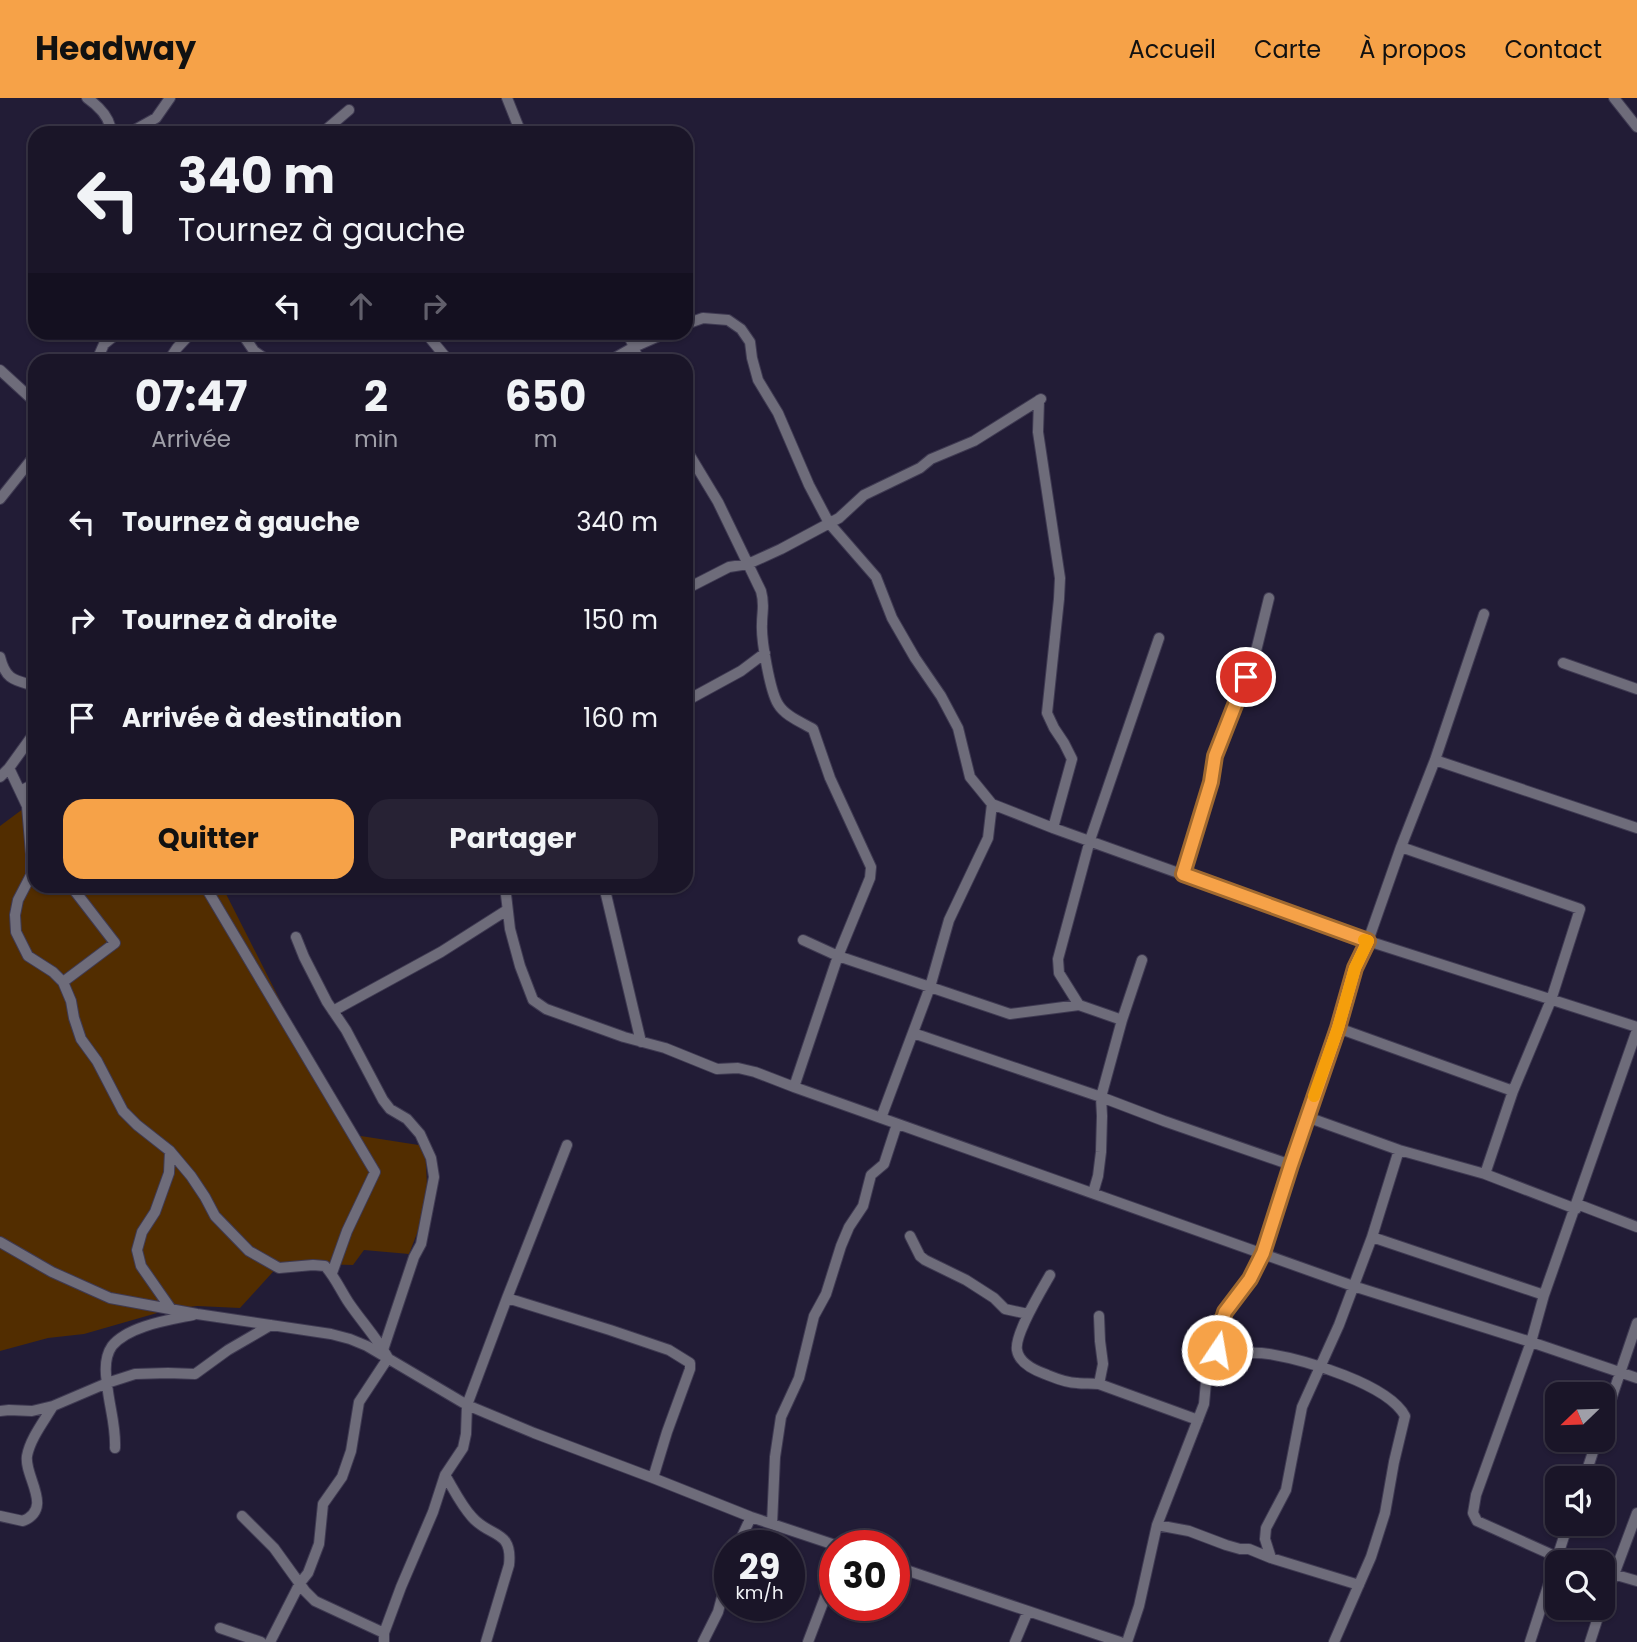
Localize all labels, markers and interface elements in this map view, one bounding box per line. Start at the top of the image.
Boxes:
text: Headway [35,25,196,72]
text: Accueil [1129,33,1216,66]
text: Carte [1254,33,1321,66]
text: À propos [1359,33,1466,66]
text: Contact [1504,33,1602,66]
text: 340 m [178,142,335,210]
icon: left [63,154,154,245]
text: Tournez à gauche [178,207,465,252]
icon: left [269,287,307,325]
icon: ahead [342,287,380,325]
icon: right [415,287,453,325]
text: 07:47 [135,367,247,426]
text: 2 [364,367,388,426]
text: 650 [505,367,586,426]
text: Arrivée [151,423,231,455]
text: min [354,423,398,455]
text: m [534,423,557,455]
icon: left [63,503,101,541]
text: Tournez à gauche [122,504,360,540]
text: 340 m [576,504,658,540]
icon: right [63,601,101,639]
text: Tournez à droite [122,602,337,638]
text: 150 m [583,602,658,638]
pin [1216,647,1276,707]
icon: arrive [1227,658,1265,696]
icon: arrive [63,699,101,737]
text: Arrivée à destination [122,700,402,736]
text: 160 m [583,700,658,736]
button: Quitter [63,799,354,879]
button: Partager [368,799,658,879]
position arrow [1180,1313,1254,1387]
north arrow [1545,1382,1615,1452]
map controls [1545,1382,1615,1620]
button: sound [1545,1466,1615,1536]
speed limit sign: 30 [819,1530,910,1621]
text: 29 [739,1542,780,1591]
button: search [1545,1550,1615,1620]
text: km/h [736,1580,783,1605]

